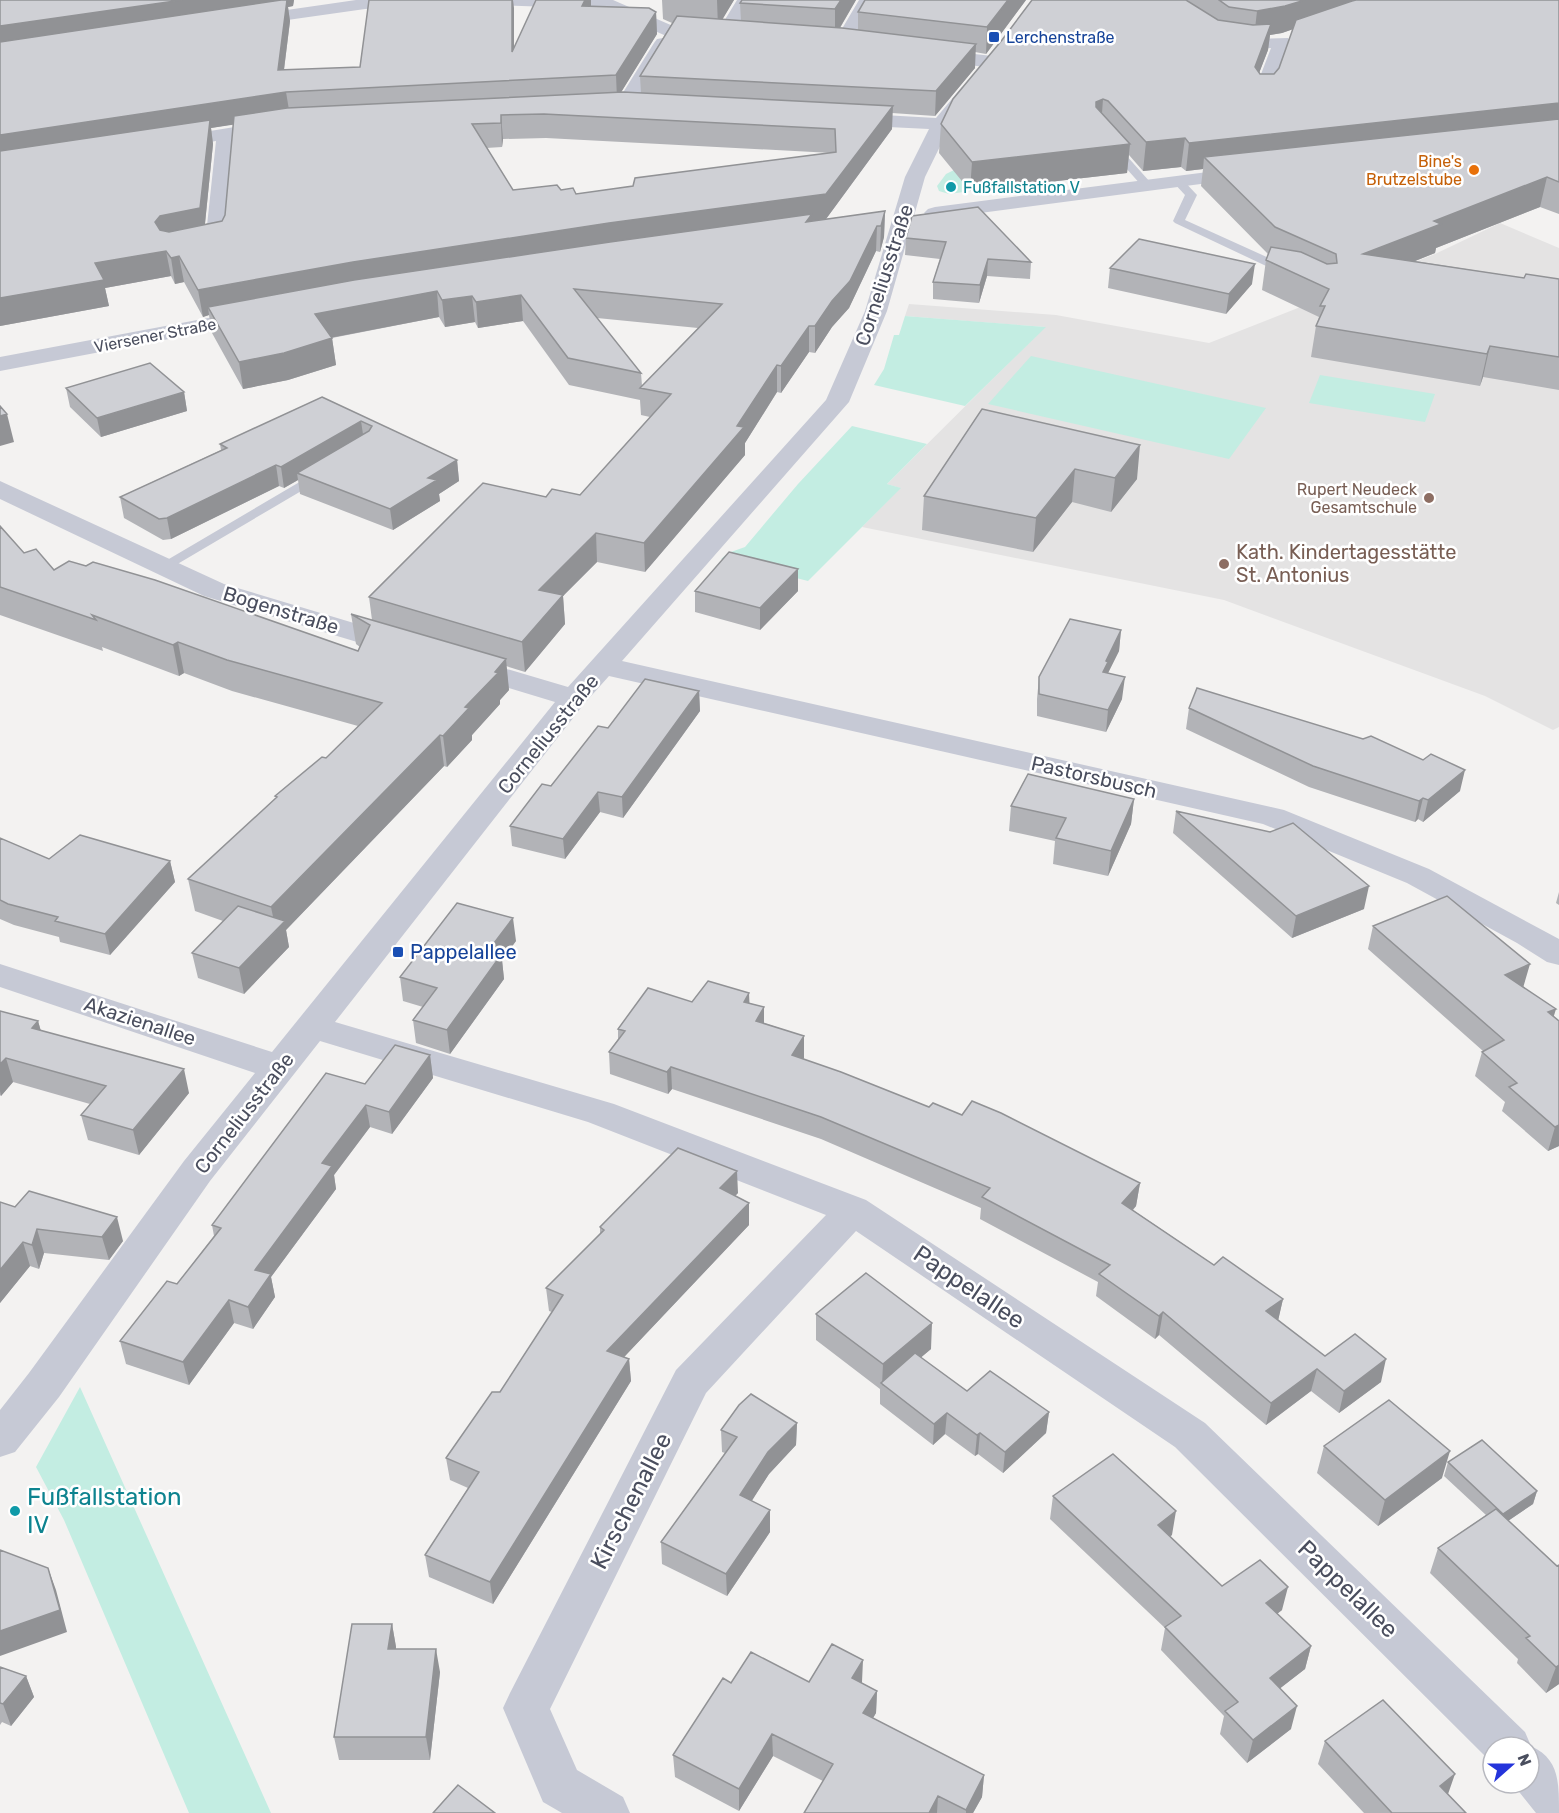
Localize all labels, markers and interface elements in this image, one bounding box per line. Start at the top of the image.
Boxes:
place label: Lerchenstraße [1006,28,1115,47]
marker: Lerchenstraße [987,30,1001,44]
place label: Bine's Brutzelstube [1366,152,1462,189]
marker: Bine's Brutzelstube [1467,163,1481,177]
place label: Fußfallstation V [963,178,1080,197]
marker: Fußfallstation V [944,180,958,194]
street label: Corneliusstraße [850,201,918,349]
street label: Viersener Straße [92,314,218,357]
place label: Rupert Neudeck Gesamtschule [1297,480,1418,517]
marker: Rupert Neudeck Gesamtschule [1422,491,1436,505]
place label: Kath. Kindertagesstätte St. Antonius [1236,540,1456,587]
marker: Kath. Kindertagesstätte St. Antonius [1217,557,1231,571]
street label: Bogenstraße [220,581,342,639]
street label: Corneliusstraße [492,669,604,799]
street label: Pastorsbusch [1029,751,1159,803]
place label: Pappelallee [410,940,517,964]
marker: Pappelallee [391,945,405,959]
street label: Akazienallee [81,992,199,1050]
street label: Corneliusstraße [189,1048,299,1178]
street label: Pappelallee [908,1240,1030,1334]
street label: Kirschenallee [585,1428,677,1574]
place label: Fußfallstation IV [27,1483,182,1539]
marker: Fußfallstation IV [8,1504,22,1518]
street label: Pappelallee [1292,1534,1404,1644]
north arrow [1481,1735,1541,1795]
text: N [1514,1751,1535,1769]

